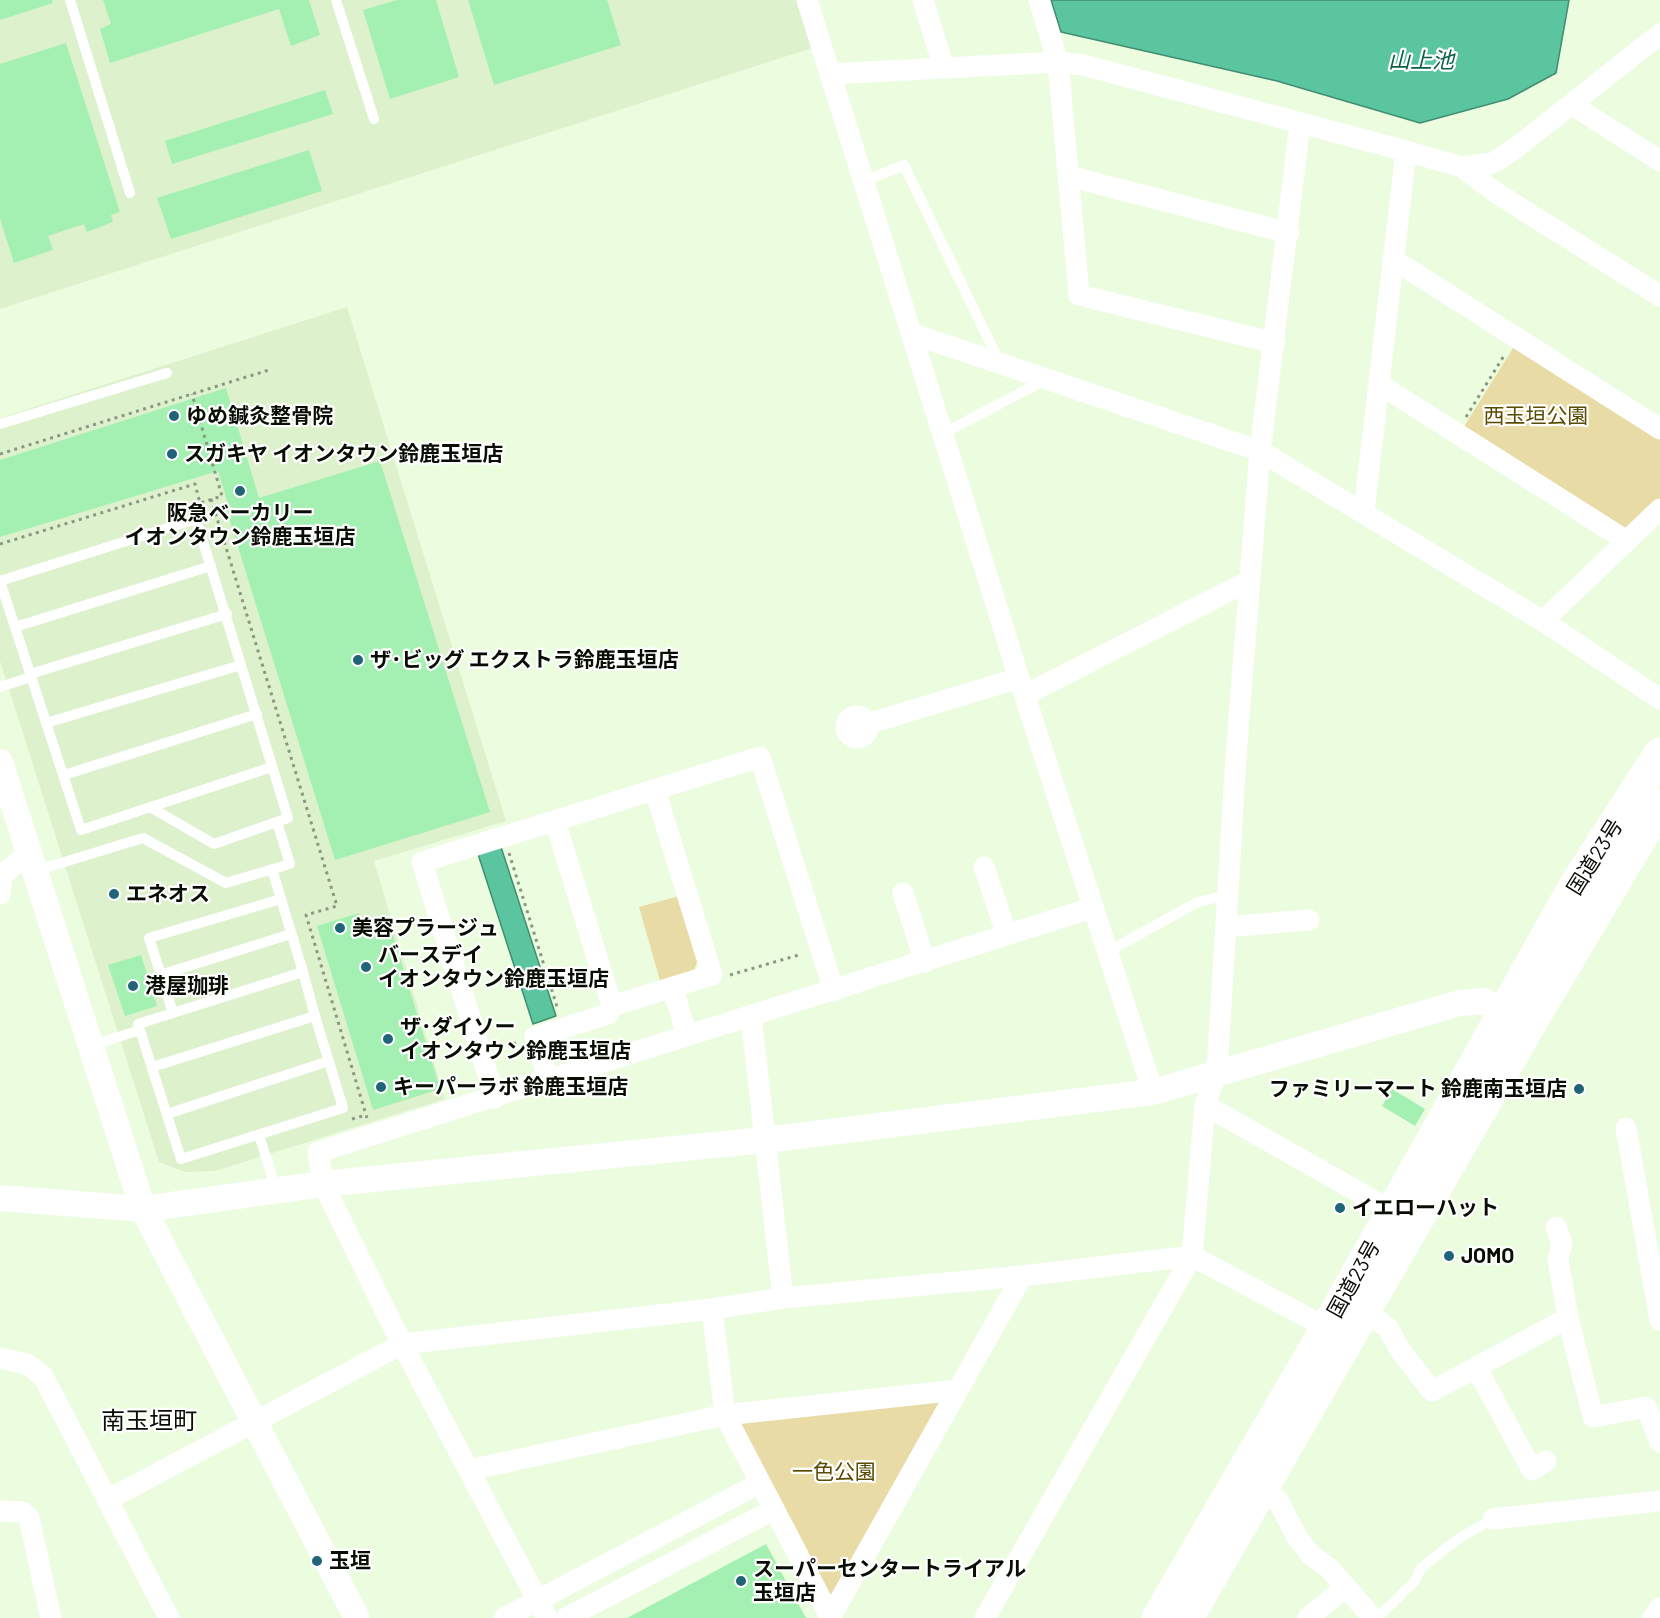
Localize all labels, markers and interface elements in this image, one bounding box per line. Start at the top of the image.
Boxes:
water label: 山上池 [1388,48,1454,74]
place label: ゆめ鍼灸整骨院 [186,403,333,429]
park label: 西玉垣公園 [1484,403,1588,429]
marker: ゆめ鍼灸整骨院 [167,409,181,423]
place label: スガキヤ イオンタウン鈴鹿玉垣店 [184,441,503,467]
marker: スガキヤ イオンタウン鈴鹿玉垣店 [165,447,179,461]
marker: 阪急ベーカリー イオンタウン鈴鹿玉垣店 [233,484,247,498]
place label: 阪急ベーカリー イオンタウン鈴鹿玉垣店 [125,500,355,550]
place label: ザ･ビッグ エクストラ鈴鹿玉垣店 [370,647,679,673]
marker: ザ･ビッグ エクストラ鈴鹿玉垣店 [351,653,365,667]
street label: 国道23号 [1562,814,1628,900]
place label: エネオス [126,881,210,907]
marker: エネオス [107,887,121,901]
place label: 美容プラージュ [352,915,499,941]
marker: 美容プラージュ [333,921,347,935]
place label: バースデイ イオンタウン鈴鹿玉垣店 [378,942,609,992]
marker: バースデイ イオンタウン鈴鹿玉垣店 [359,960,373,974]
place label: 港屋珈琲 [145,973,229,999]
marker: 港屋珈琲 [126,979,140,993]
place label: ザ･ダイソー イオンタウン鈴鹿玉垣店 [400,1014,631,1064]
marker: ザ･ダイソー イオンタウン鈴鹿玉垣店 [381,1032,395,1046]
place label: キーパーラボ 鈴鹿玉垣店 [393,1074,628,1100]
place label: ファミリーマート 鈴鹿南玉垣店 [1269,1076,1567,1102]
marker: キーパーラボ 鈴鹿玉垣店 [374,1080,388,1094]
marker: ファミリーマート 鈴鹿南玉垣店 [1572,1082,1586,1096]
place label: イエローハット [1352,1195,1499,1221]
marker: イエローハット [1333,1201,1347,1215]
street label: 国道23号 [1322,1236,1386,1322]
place label: JOMO [1461,1243,1514,1269]
marker: JOMO [1442,1249,1456,1263]
district label: 南玉垣町 [101,1407,197,1435]
park label: 一色公園 [792,1459,876,1485]
place label: 玉垣 [329,1548,371,1574]
marker: 玉垣 [310,1554,324,1568]
place label: スーパーセンタートライアル 玉垣店 [753,1556,1026,1606]
marker: スーパーセンタートライアル 玉垣店 [734,1574,748,1588]

